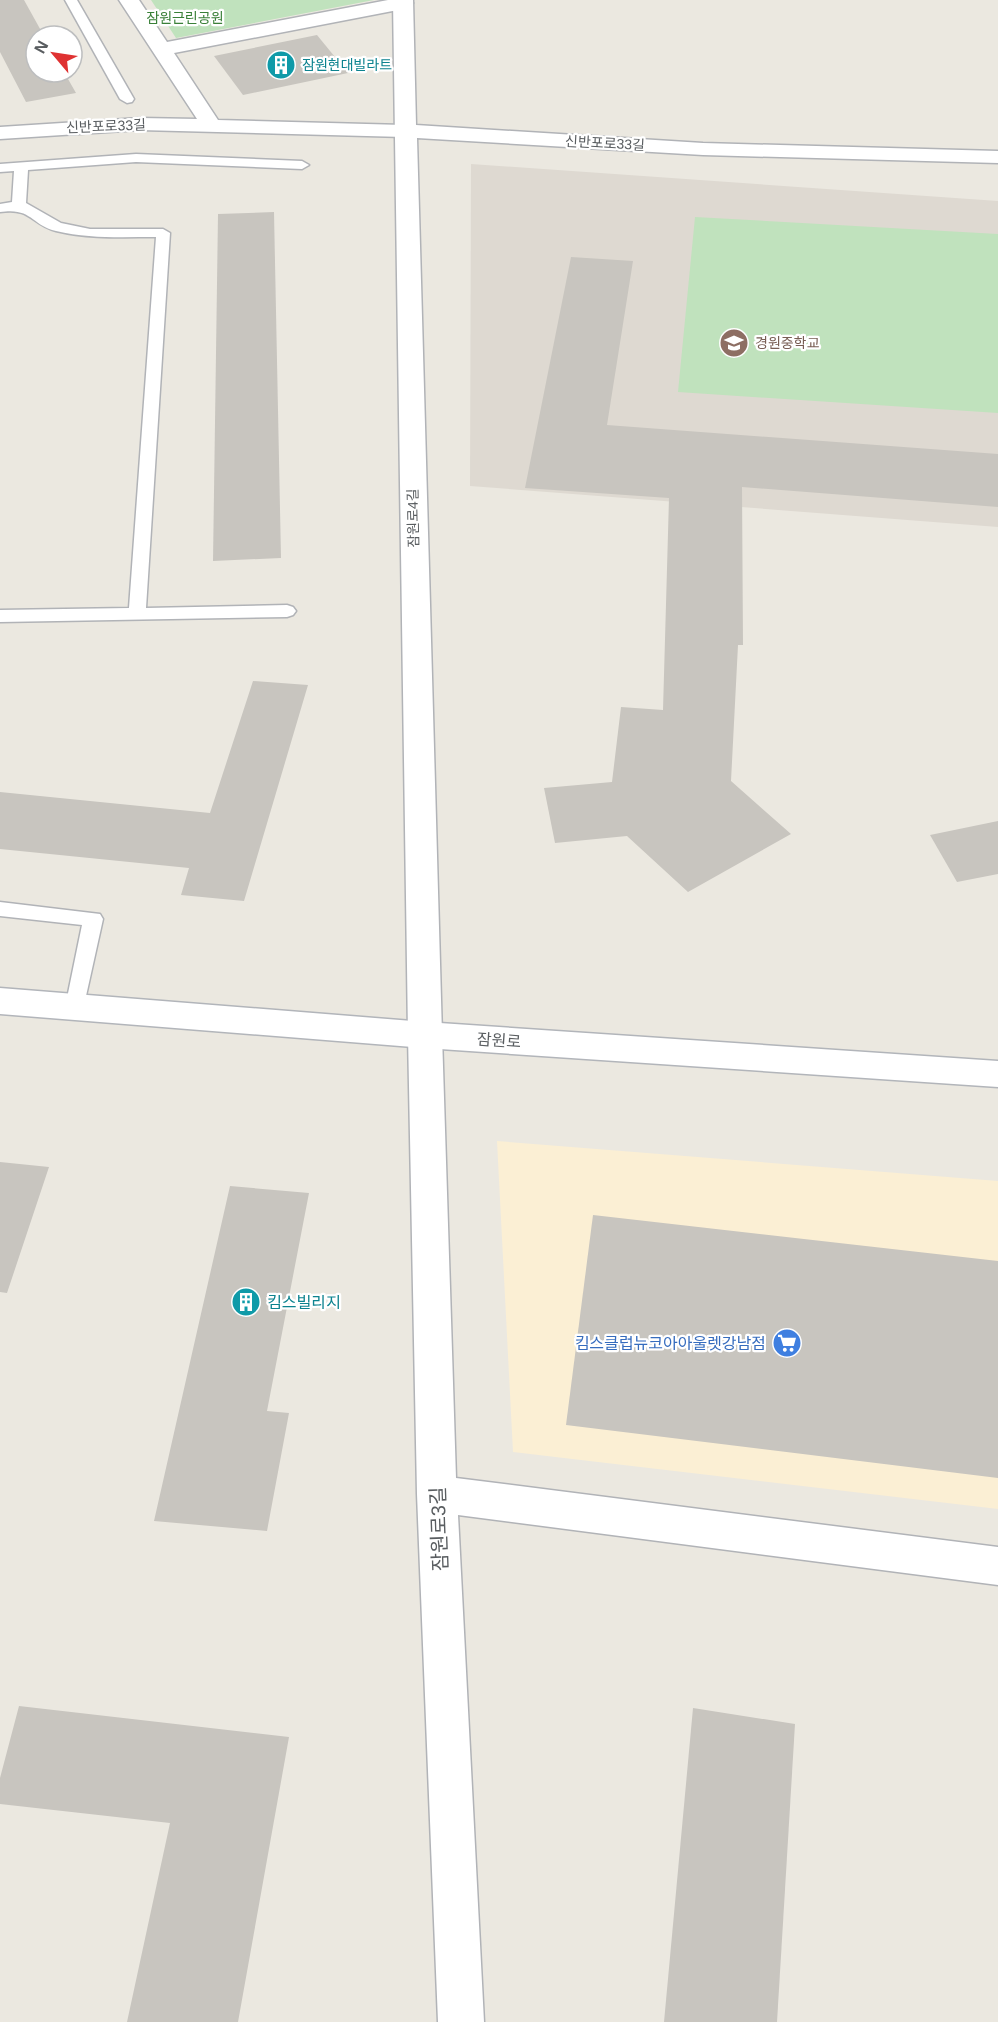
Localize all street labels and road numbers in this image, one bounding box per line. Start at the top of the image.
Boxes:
street label: 신반포로33길 [66,117,146,135]
street label: 신반포로33길 [565,133,645,153]
street label: 잠원로4길 [404,488,422,548]
street label: 잠원로 [476,1030,522,1051]
street label: 잠원로3길 [427,1486,451,1572]

